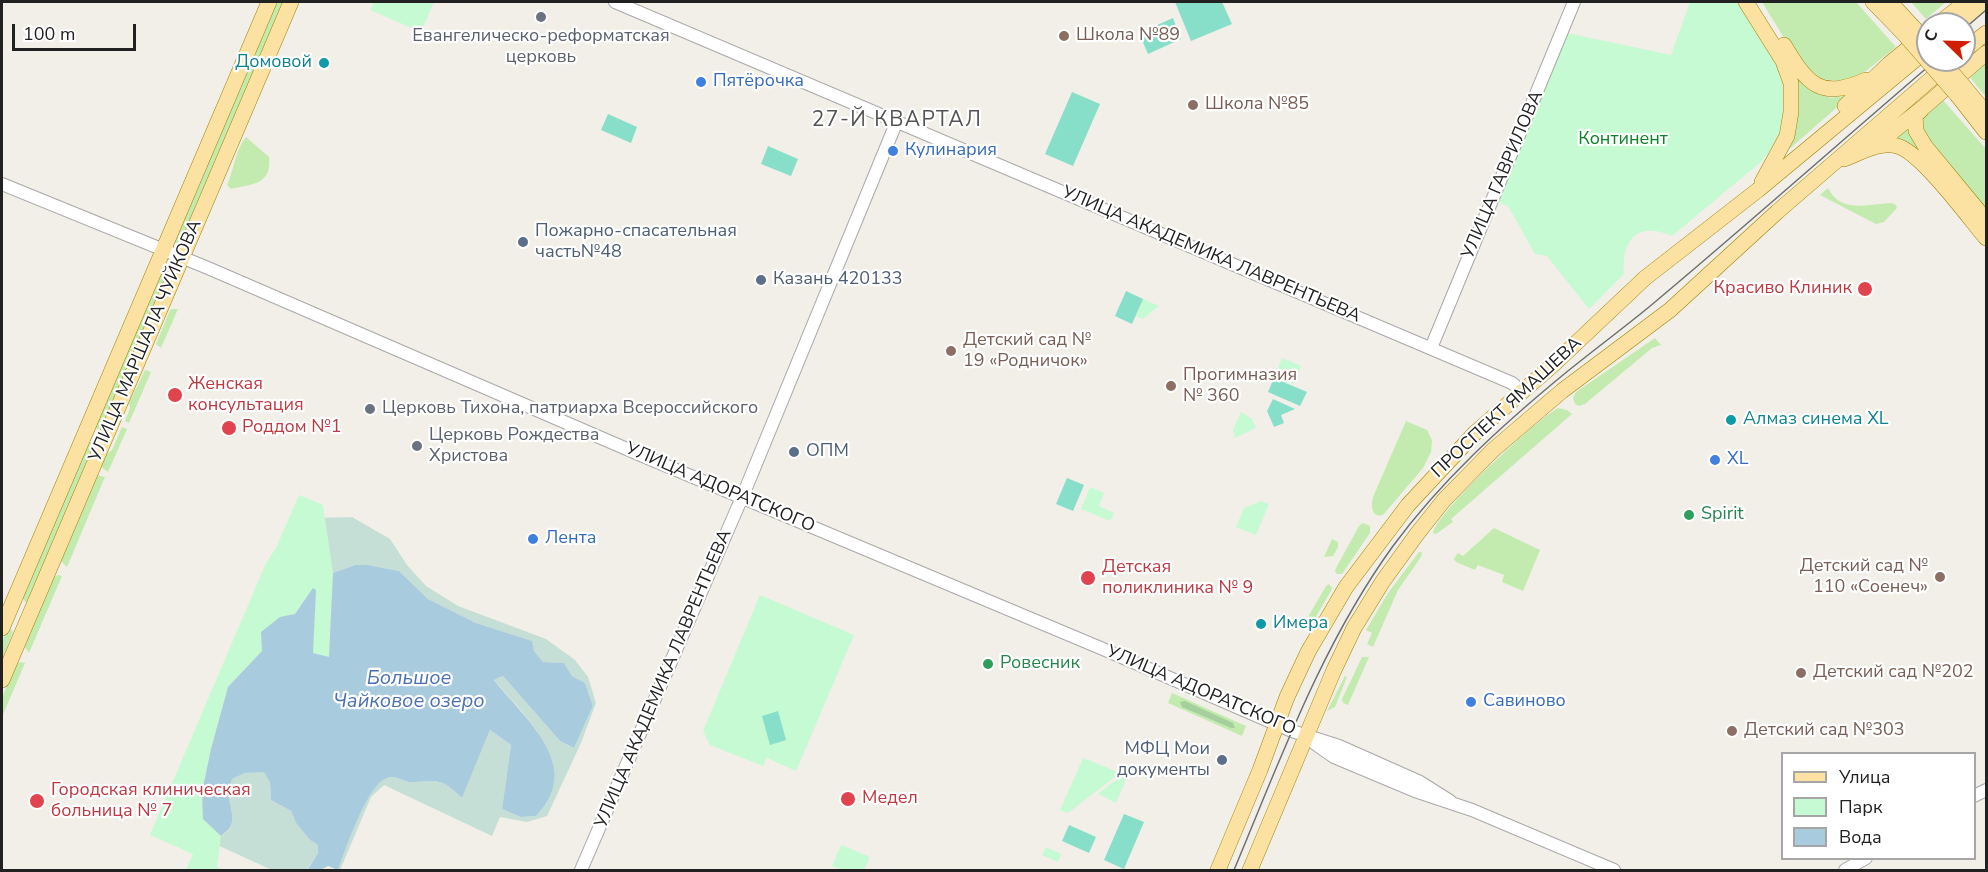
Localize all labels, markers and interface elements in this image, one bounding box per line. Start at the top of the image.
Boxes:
marker: Евангелическо-реформатская церковь [534,10,548,24]
scale bar [15,12,140,50]
north arrow [1916,12,1976,72]
text: 100 m [23,22,75,46]
place label: Школа №89 [1076,25,1180,47]
place label: Евангелическо-реформатская церковь [412,26,670,68]
text: С [1919,26,1944,45]
marker: Школа №89 [1057,29,1071,43]
place label: Домовой [235,52,312,74]
marker: Домовой [317,56,331,70]
place label: Пятёрочка [713,71,804,93]
marker: Пятёрочка [694,75,708,89]
street label: УЛИЦА ГАВРИЛОВА [1458,88,1548,262]
place label: Школа №85 [1205,94,1309,116]
marker: Школа №85 [1186,98,1200,112]
district label: 27-Й КВАРТАЛ [812,108,982,134]
park label: Континент [1578,129,1668,151]
place label: Кулинария [905,140,997,162]
marker: Кулинария [886,144,900,158]
street label: УЛИЦА АКАДЕМИКА ЛАВРЕНТЬЕВА [1058,182,1364,328]
street label: УЛИЦА МАРШАЛА ЧУЙКОВА [85,217,207,465]
place label: Пожарно-спасательная часть№48 [535,221,737,264]
marker: Пожарно-спасательная часть№48 [516,235,530,249]
place label: Казань 420133 [773,269,903,291]
marker: Казань 420133 [754,273,768,287]
place label: Красиво Клиник [1713,278,1852,300]
marker: Красиво Клиник [1856,280,1874,298]
place label: Детский сад № 19 «Родничок» [963,330,1091,372]
street label: ПРОСПЕКТ ЯМАШЕВА [1428,333,1586,483]
marker: Детский сад № 19 «Родничок» [944,344,958,358]
place label: Прогимназия № 360 [1183,365,1297,407]
place label: Женская консультация [188,374,304,416]
marker: Прогимназия № 360 [1164,379,1178,393]
marker: Женская консультация [166,386,184,404]
place label: Церковь Тихона, патриарха Всероссийского [382,398,758,420]
marker: Церковь Тихона, патриарха Всероссийского [363,402,377,416]
place label: Алмаз синема XL [1743,409,1889,431]
marker: Алмаз синема XL [1724,413,1738,427]
place label: Роддом №1 [242,417,341,439]
marker: Роддом №1 [220,419,238,437]
place label: Церковь Рождества Христова [429,425,599,468]
street label: УЛИЦА АДОРАТСКОГО [622,438,818,538]
marker: Церковь Рождества Христова [410,439,424,453]
place label: ОПМ [806,441,849,463]
marker: ОПМ [787,445,801,459]
place label: XL [1727,449,1748,471]
marker: XL [1708,453,1722,467]
place label: Spirit [1701,504,1744,526]
marker: Spirit [1682,508,1696,522]
street label: УЛИЦА АКАДЕМИКА ЛАВРЕНТЬЕВА [591,526,737,832]
place label: Лента [545,528,596,550]
marker: Лента [526,532,540,546]
place label: Детский сад № 110 «Соенеч» [1800,556,1928,598]
place label: Детская поликлиника № 9 [1102,557,1253,600]
marker: Детская поликлиника № 9 [1079,569,1097,587]
marker: Детский сад № 110 «Соенеч» [1933,570,1947,584]
place label: Имера [1273,613,1328,635]
marker: Имера [1254,617,1268,631]
street label: УЛИЦА АДОРАТСКОГО [1103,641,1299,741]
place label: Ровесник [1000,653,1080,675]
marker: Ровесник [981,657,995,671]
place label: Детский сад №202 [1813,662,1974,684]
marker: Детский сад №202 [1794,666,1808,680]
water label: Большое Чайковое озеро [333,667,485,714]
place label: Савиново [1483,691,1566,713]
marker: Савиново [1464,695,1478,709]
place label: Детский сад №303 [1744,720,1905,742]
marker: Детский сад №303 [1725,724,1739,738]
place label: МФЦ Мои документы [1117,739,1210,782]
legend [1781,752,1976,860]
marker: МФЦ Мои документы [1215,753,1229,767]
text: Улица [1839,765,1890,789]
place label: Городская клиническая больница № 7 [51,780,251,822]
place label: Медел [862,788,918,810]
marker: Медел [839,790,857,808]
marker: Городская клиническая больница № 7 [28,792,46,810]
text: Парк [1839,795,1882,819]
text: Вода [1839,825,1882,849]

